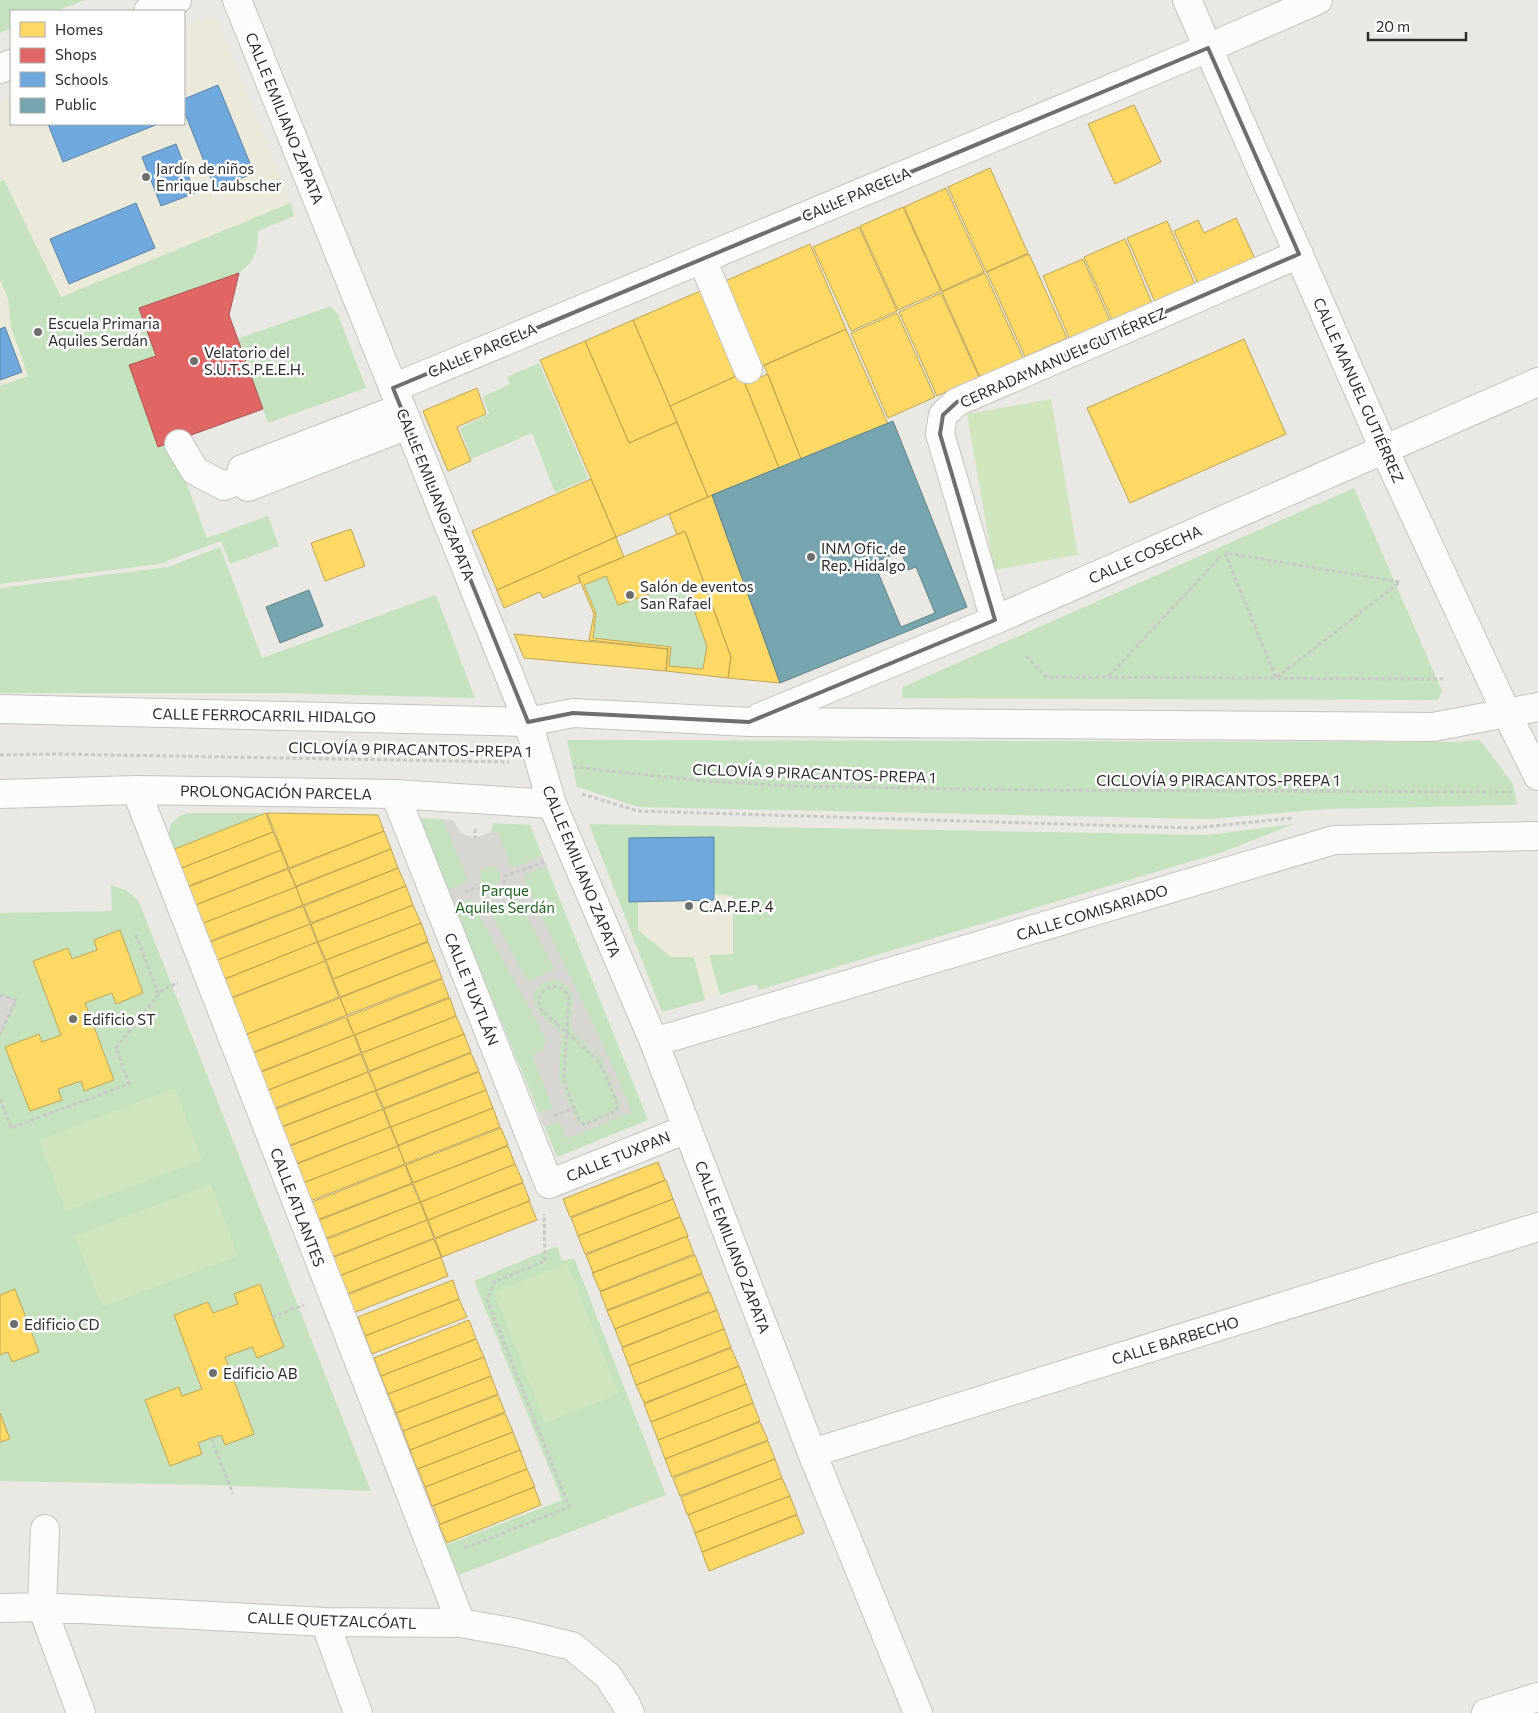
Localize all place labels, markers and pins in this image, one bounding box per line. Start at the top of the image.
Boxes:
place label: Jardín de niños Enrique Laubscher [156,159,282,194]
marker: Jardín de niños Enrique Laubscher [140,171,152,183]
place label: Escuela Primaria Aquiles Serdán [48,314,160,349]
marker: Escuela Primaria Aquiles Serdán [32,326,44,338]
place label: Velatorio del S.U.T.S.P.E.E.H. [204,343,305,378]
marker: Velatorio del S.U.T.S.P.E.E.H. [188,355,200,367]
place label: INM Ofic. de Rep. Hidalgo [821,539,906,574]
marker: INM Ofic. de Rep. Hidalgo [805,551,817,563]
place label: Salón de eventos San Rafael [640,577,754,612]
marker: Salón de eventos San Rafael [624,589,636,601]
place label: C.A.P.E.P. 4 [699,897,774,915]
marker: C.A.P.E.P. 4 [683,900,695,912]
place label: Edificio ST [83,1010,156,1028]
marker: Edificio ST [67,1013,79,1025]
place label: Edificio CD [24,1315,100,1333]
marker: Edificio CD [8,1318,20,1330]
place label: Edificio AB [223,1364,298,1382]
marker: Edificio AB [207,1367,219,1379]

